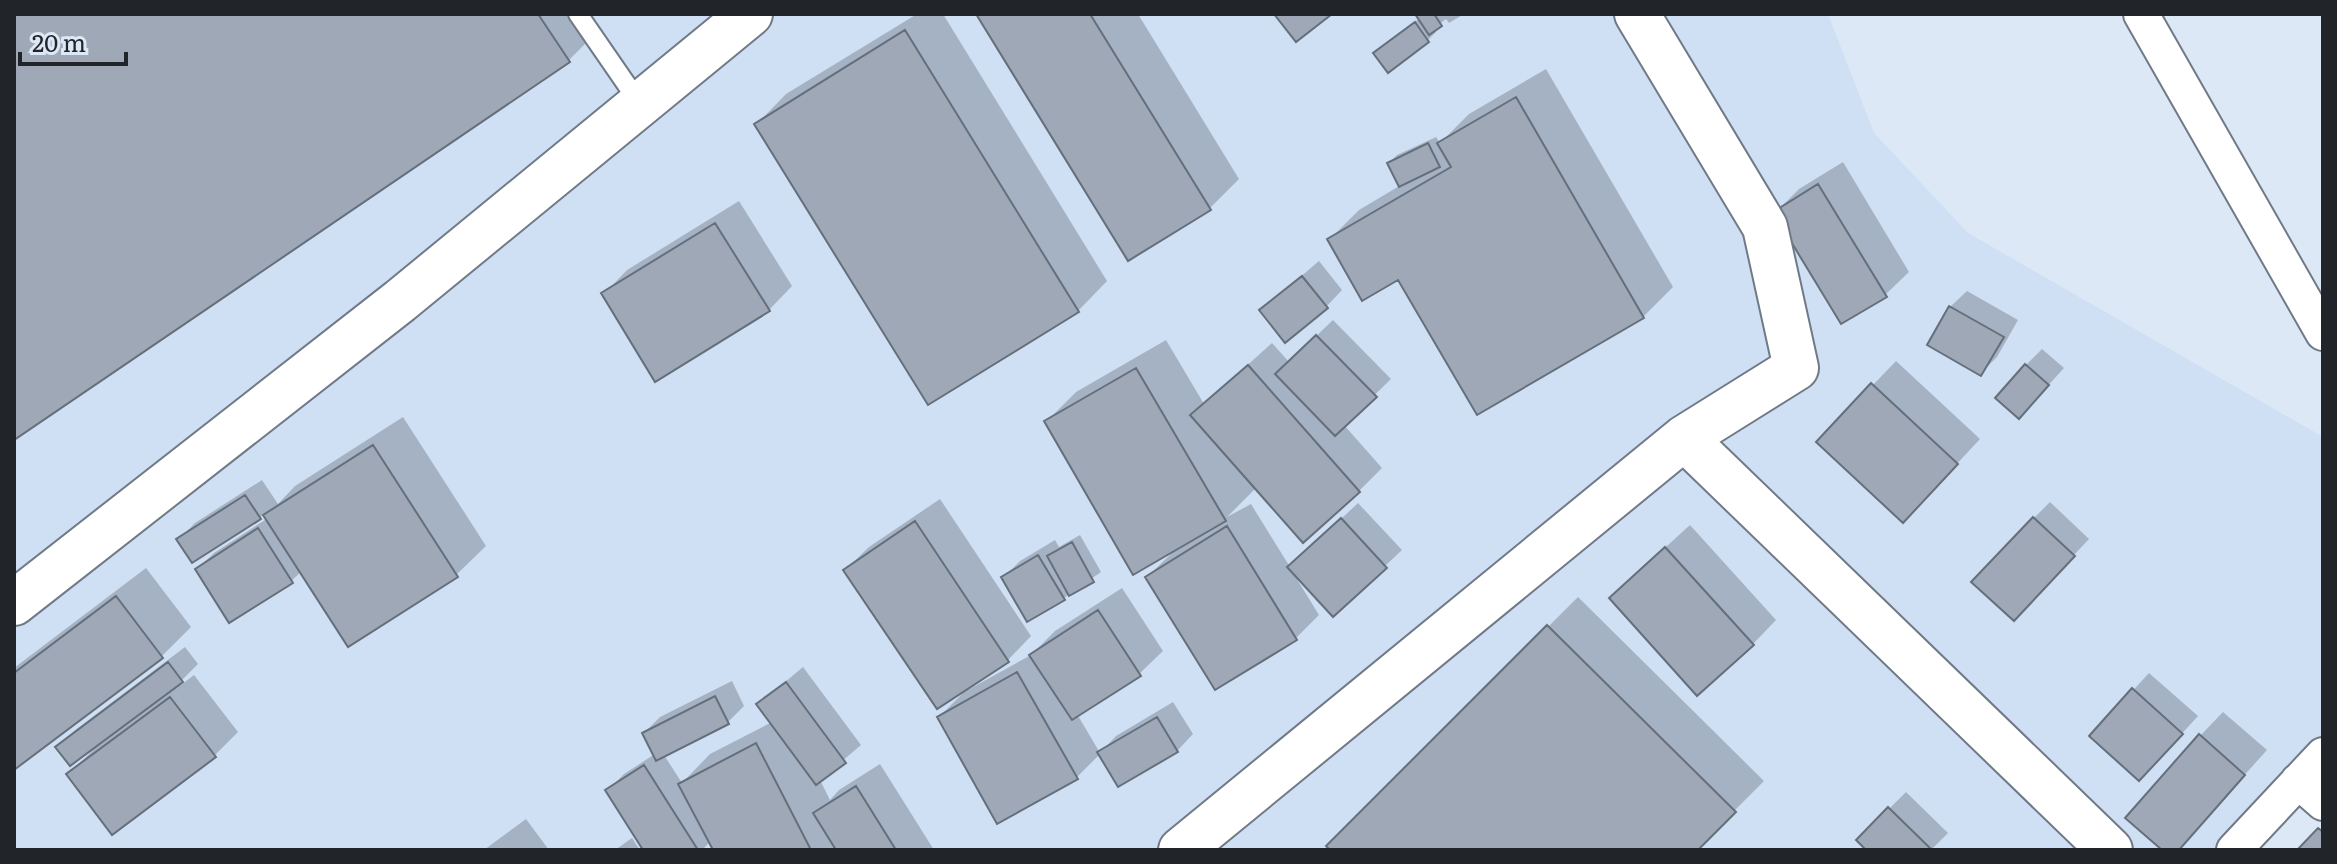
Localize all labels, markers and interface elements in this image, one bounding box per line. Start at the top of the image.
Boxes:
scale bar [20,16,126,66]
text: 20 m [32,24,86,59]

